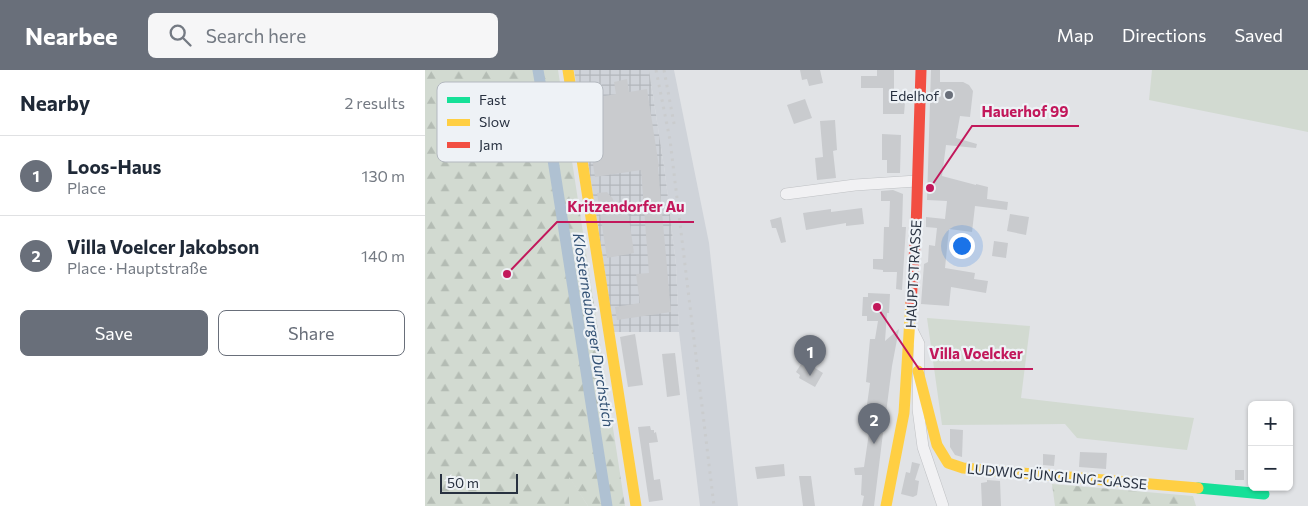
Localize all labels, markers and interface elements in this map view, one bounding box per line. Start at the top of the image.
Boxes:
search box [148,13,498,58]
text: Nearbee [25,21,118,50]
icon: search [166,21,194,49]
text: Search here [206,24,306,47]
text: Map [1057,24,1094,46]
text: Directions [1122,24,1206,46]
text: Saved [1234,24,1283,46]
legend [437,82,603,162]
place label: Edelhof [890,87,939,104]
marker: Edelhof [943,89,955,101]
text: Nearby [20,90,90,115]
text: Fast [479,91,506,108]
text: 2 results [344,93,405,112]
callout: Hauerhof 99 [972,96,1079,126]
text: Hauerhof 99 [982,102,1068,120]
text: Slow [479,113,510,130]
text: Jam [479,136,503,153]
text: Loos-Haus [67,155,161,178]
text: 1 [32,166,40,185]
text: 130 m [362,166,405,185]
text: Place [67,178,106,197]
callout: Kritzendorfer Au [557,192,694,222]
text: Kritzendorfer Au [567,197,685,215]
street label: HAUPTSTRASSE [902,219,924,329]
water label: Klosterneuburger Durchstich [570,232,618,428]
your location [949,233,975,259]
text: Villa Voelcer Jakobson [67,235,259,258]
text: 2 [31,246,41,265]
text: 140 m [361,246,405,265]
text: Place · Hauptstraße [67,258,207,277]
button: Save [20,310,208,356]
button: Share [218,310,405,356]
pin: 1 [794,335,826,376]
callout: Villa Voelcker [919,339,1033,369]
text: Villa Voelcker [929,344,1023,362]
map controls [1248,401,1293,491]
button: + [1248,401,1293,446]
pin: 2 [858,403,890,444]
button: − [1248,446,1293,491]
street label: LUDWIG-JÜNGLING-GASSE [966,460,1148,492]
scale bar [440,471,517,494]
text: 50 m [447,474,479,491]

